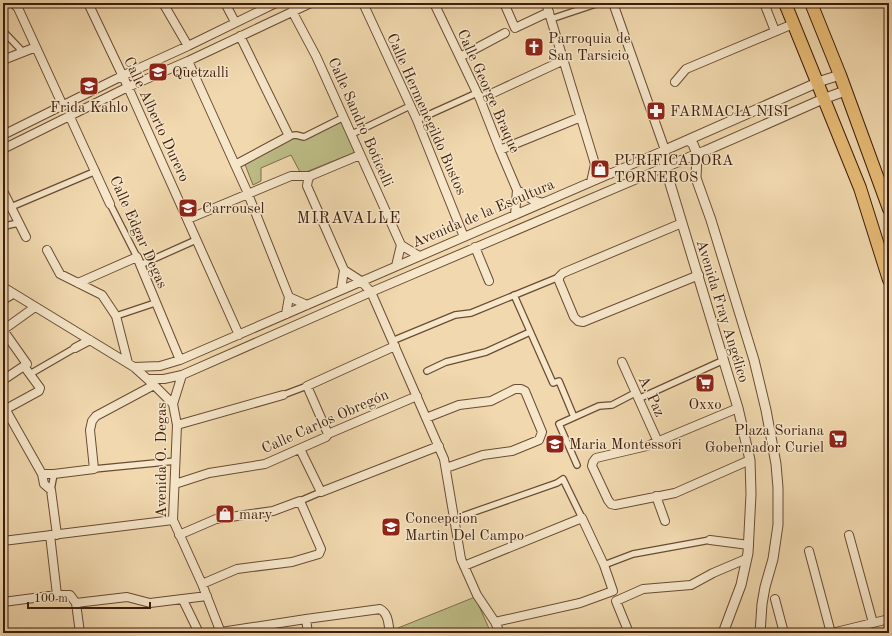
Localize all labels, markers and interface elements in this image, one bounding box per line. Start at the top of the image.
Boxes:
street label: Calle George Braque [454,28,522,156]
street label: Calle Hermenegildo Bustos [383,32,468,198]
place label: Parroquia de San Tarsicio [548,32,631,64]
church icon: Parroquia de San Tarsicio [523,36,545,58]
street label: Calle Alberto Durero [120,55,191,185]
street label: Calle Sandro Boticelli [324,56,395,190]
school or university icon: Quetzalli [147,61,169,83]
place label: Quetzalli [172,66,229,81]
school or university icon: Frida Kahlo [78,75,100,97]
pharmacy icon: FARMACIA NISI [645,100,667,122]
place label: Frida Kahlo [50,101,128,116]
place label: FARMACIA NISI [670,105,789,120]
place label: PURIFICADORA TORNEROS [614,154,734,186]
shop icon: PURIFICADORA TORNEROS [589,158,611,180]
street label: Calle Edgar Degas [106,174,169,291]
street label: Avenida de la Escultura [410,177,558,251]
school or university icon: Carrousel [177,197,199,219]
place label: Carrousel [202,202,265,217]
district label: MIRAVALLE [297,211,401,227]
street label: Avenida Fray Angélico [693,238,750,385]
supermarket icon: Oxxo [694,372,716,394]
street label: A. Paz [635,374,667,419]
street label: Calle Carlos Obregón [260,388,391,457]
place label: Oxxo [688,398,722,413]
street label: Avenida O. Degas [155,402,170,518]
place label: Plaza Soriana Gobernador Curiel [705,424,825,456]
supermarket icon: Plaza Soriana Gobernador Curiel [827,428,849,450]
school or university icon: Maria Montessori [544,433,566,455]
place label: Maria Montessori [569,438,682,453]
shop icon: mary [214,503,236,525]
place label: mary [239,508,272,523]
place label: Concepcion Martin Del Campo [405,512,524,544]
school or university icon: Concepcion Martin Del Campo [380,516,402,538]
scale bar [28,584,150,610]
text: 100 m [34,593,68,605]

